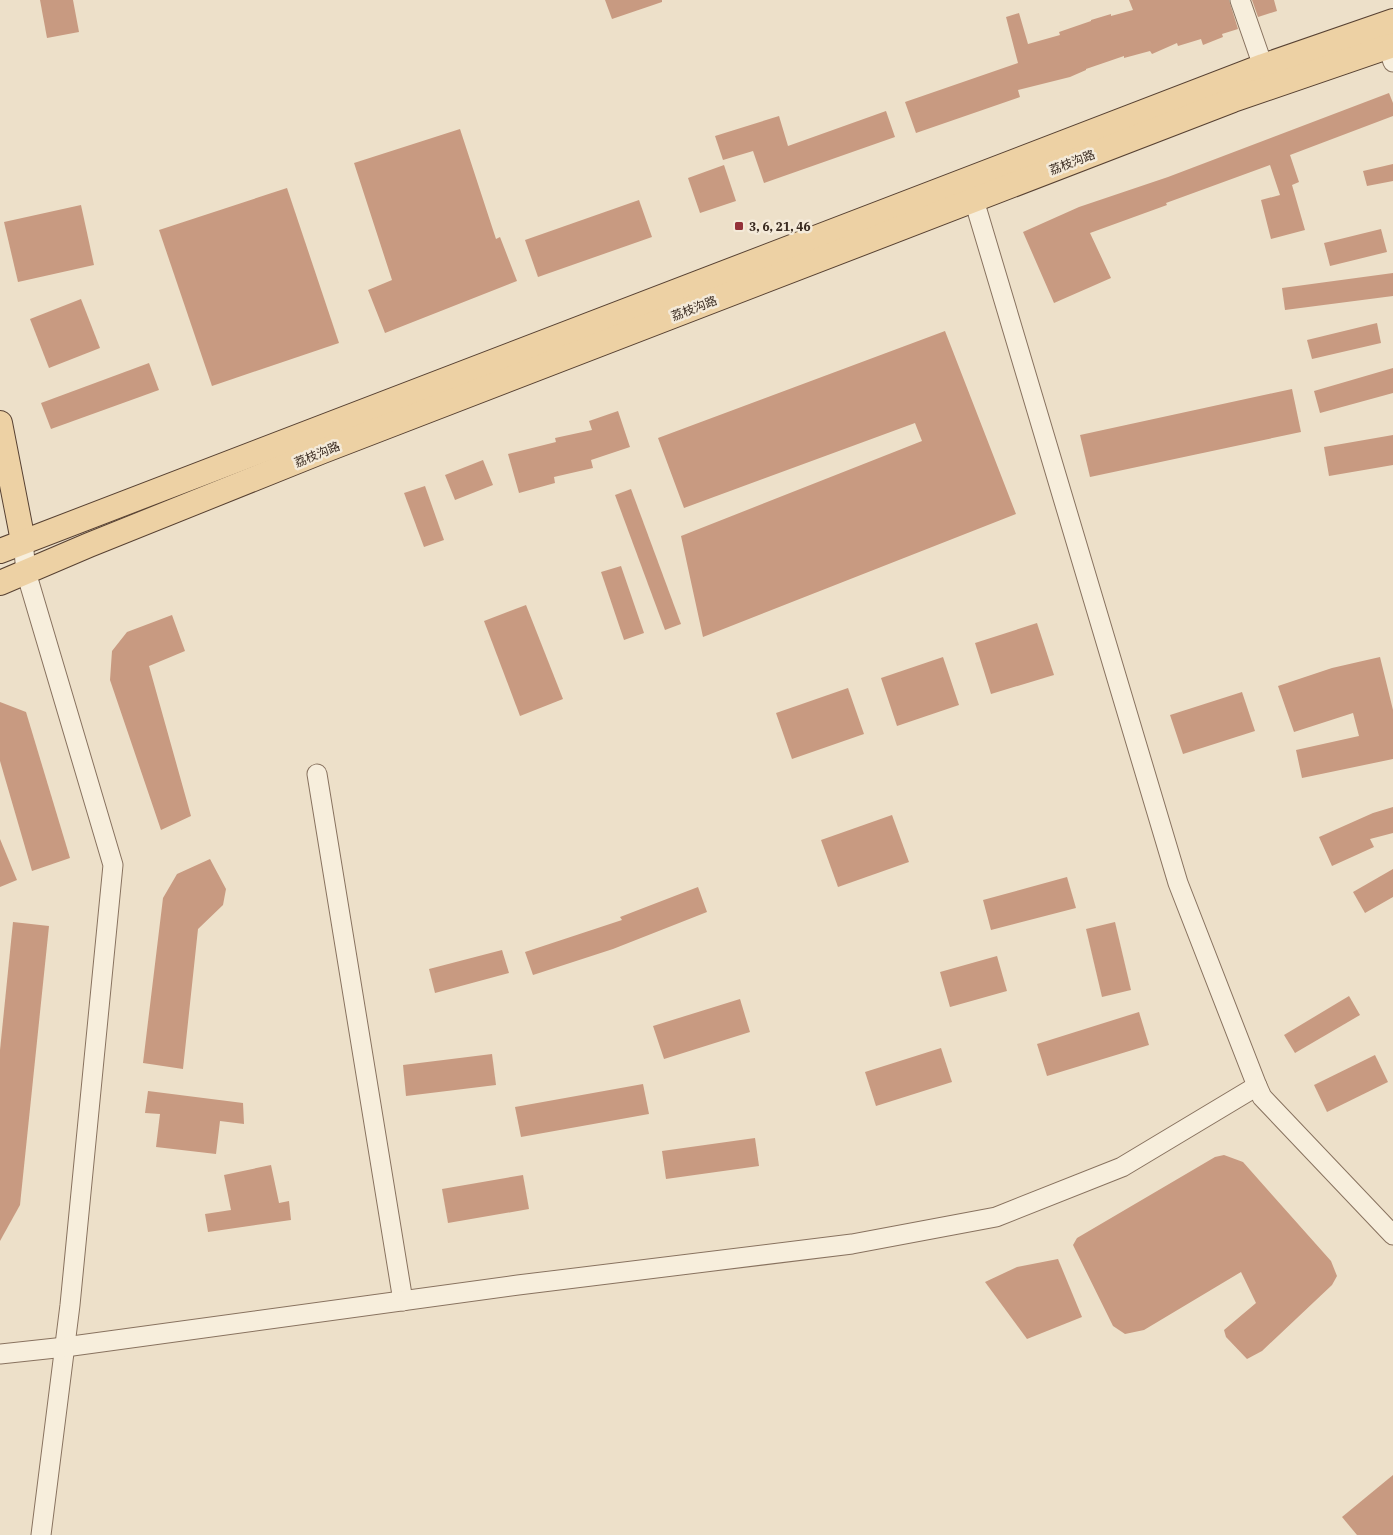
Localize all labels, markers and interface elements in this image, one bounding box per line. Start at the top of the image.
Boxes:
street label: 荔枝沟路 [1047,146,1097,178]
place label: 3, 6, 21, 46 [749,219,811,234]
marker: 3, 6, 21, 46 [733,220,745,232]
street label: 荔枝沟路 [669,292,719,324]
street label: 荔枝沟路 [292,438,342,470]

